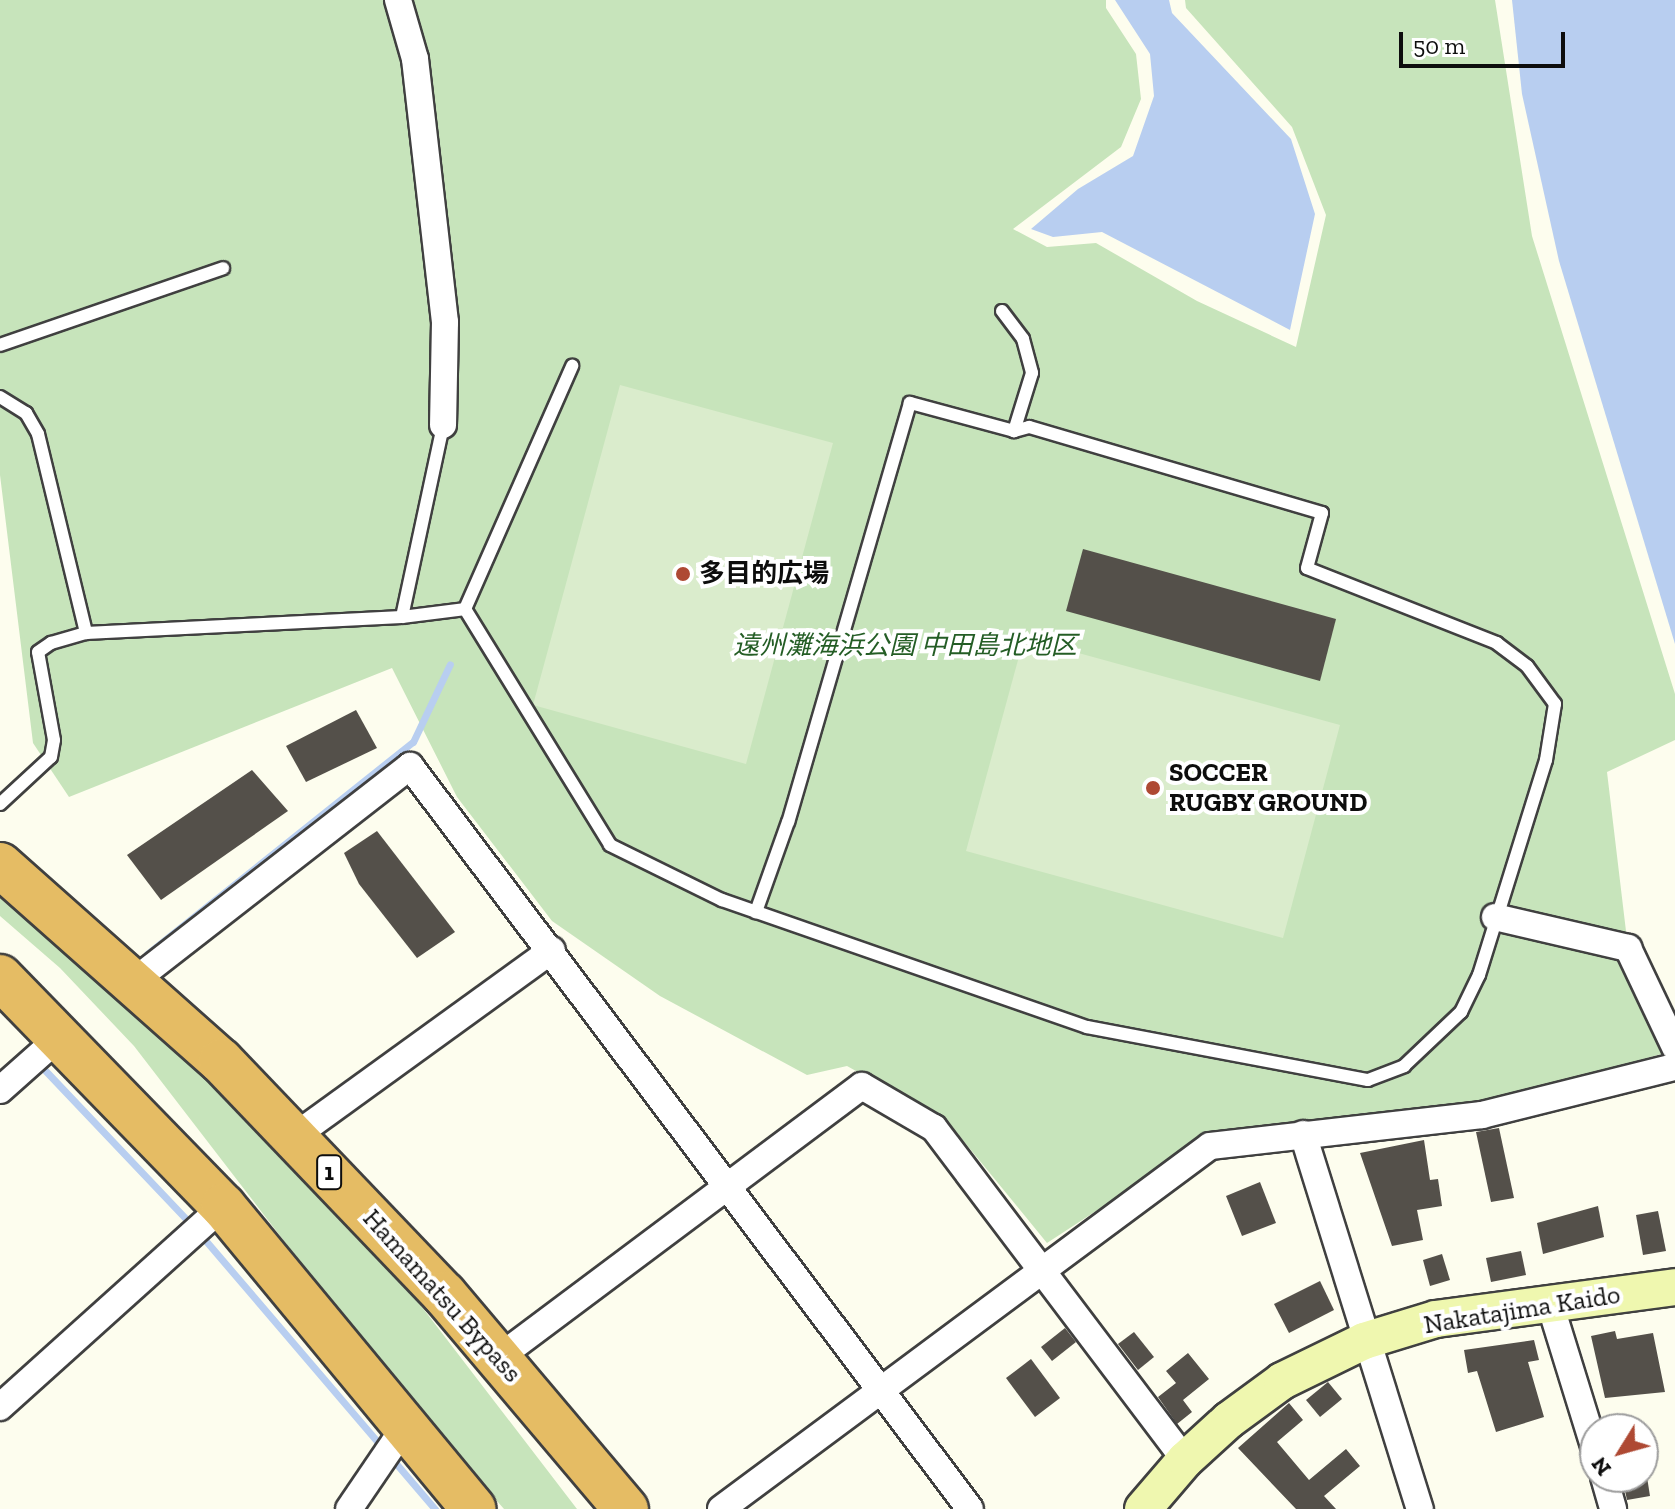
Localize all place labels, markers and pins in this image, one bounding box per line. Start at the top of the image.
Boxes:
place label: 多目的広場 [699,558,829,590]
marker: 多目的広場 [674,565,692,583]
place label: SOCCER RUGBY GROUND [1169,757,1368,818]
marker: SOCCER RUGBY GROUND [1144,779,1162,797]

